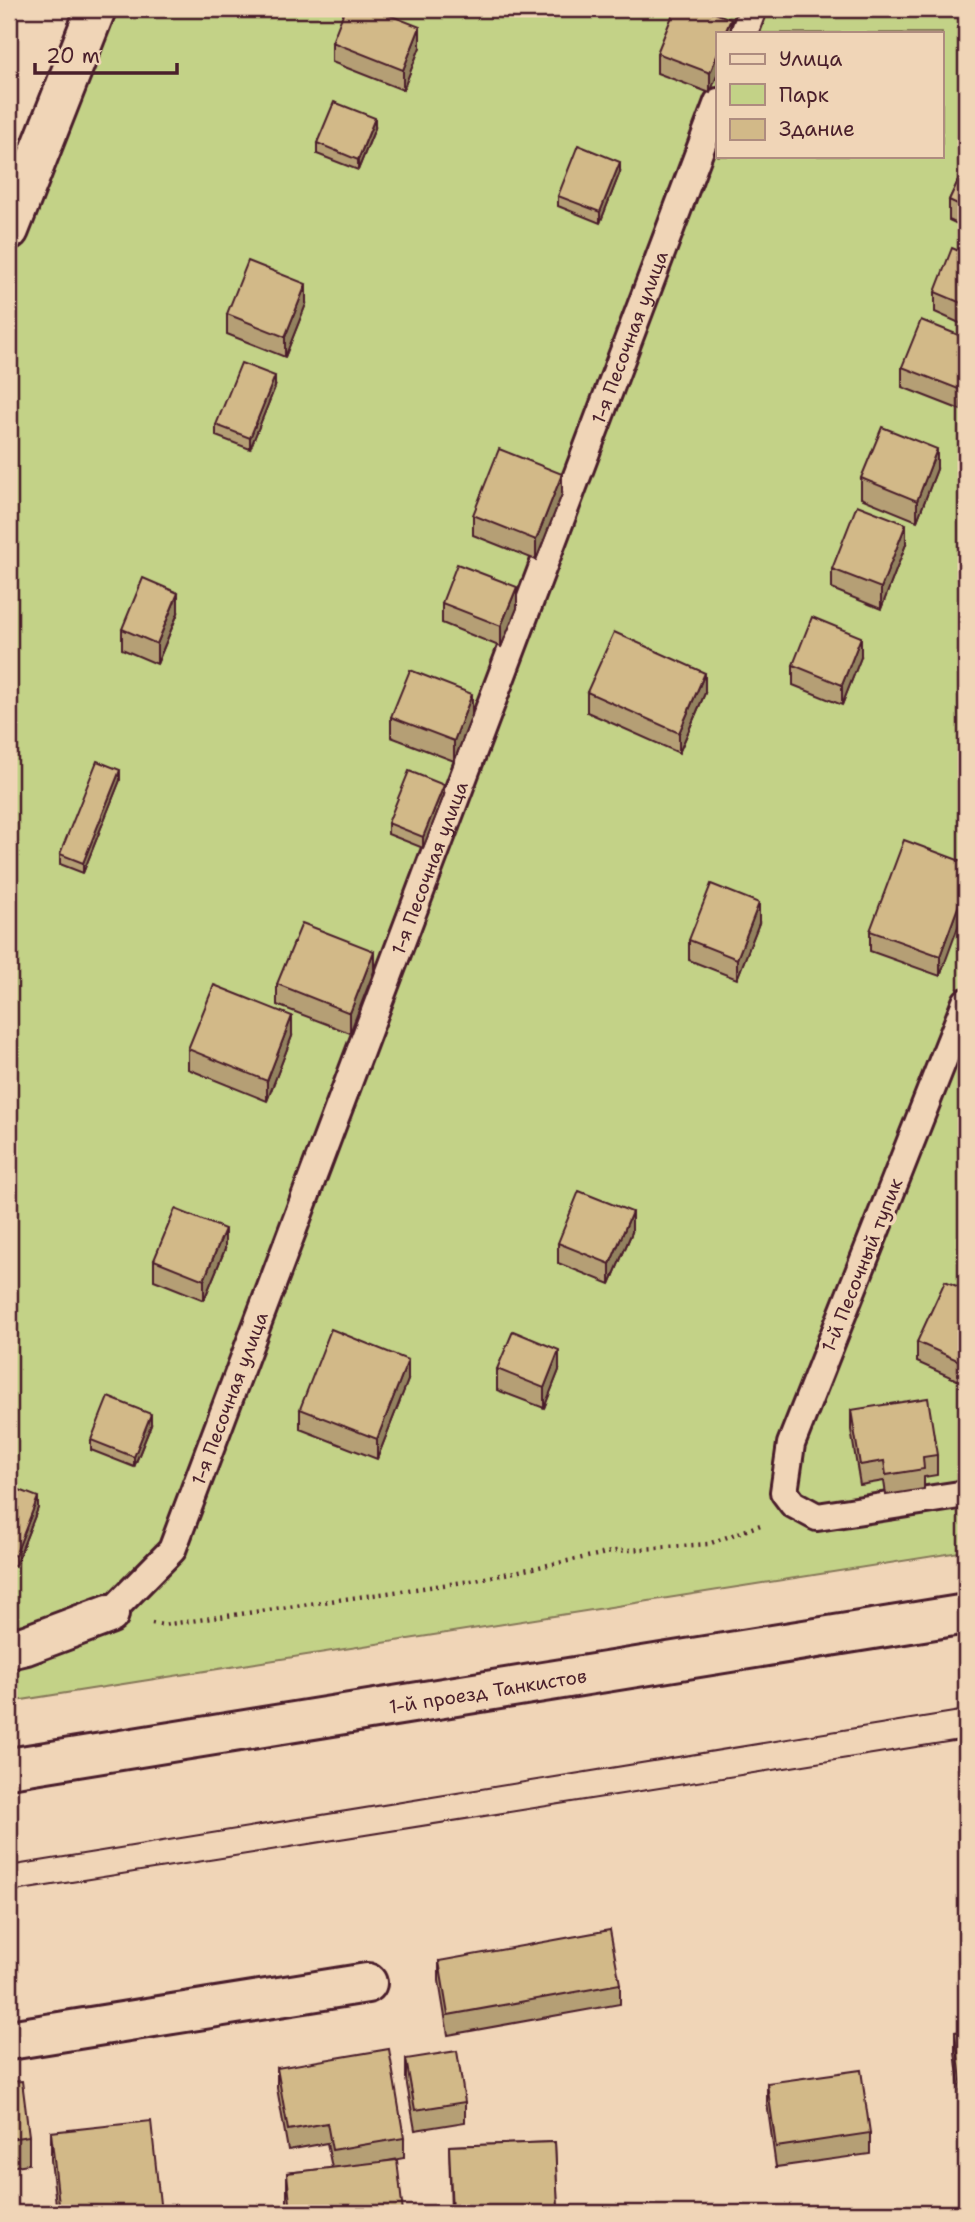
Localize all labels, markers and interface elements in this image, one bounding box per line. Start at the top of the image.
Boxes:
scale bar [35,32,177,76]
legend [716,32,944,158]
text: 20 m [46,42,100,70]
text: Улица [779,45,842,73]
text: Парк [779,81,829,109]
text: Здание [779,115,855,143]
street label: 1-я Песочная улица [585,247,673,427]
street label: 1-я Песочная улица [385,777,473,958]
street label: 1-й Песочный тупик [816,1174,908,1356]
street label: 1-я Песочная улица [185,1308,273,1488]
street label: 1-й проезд Танкистов [387,1663,589,1719]

